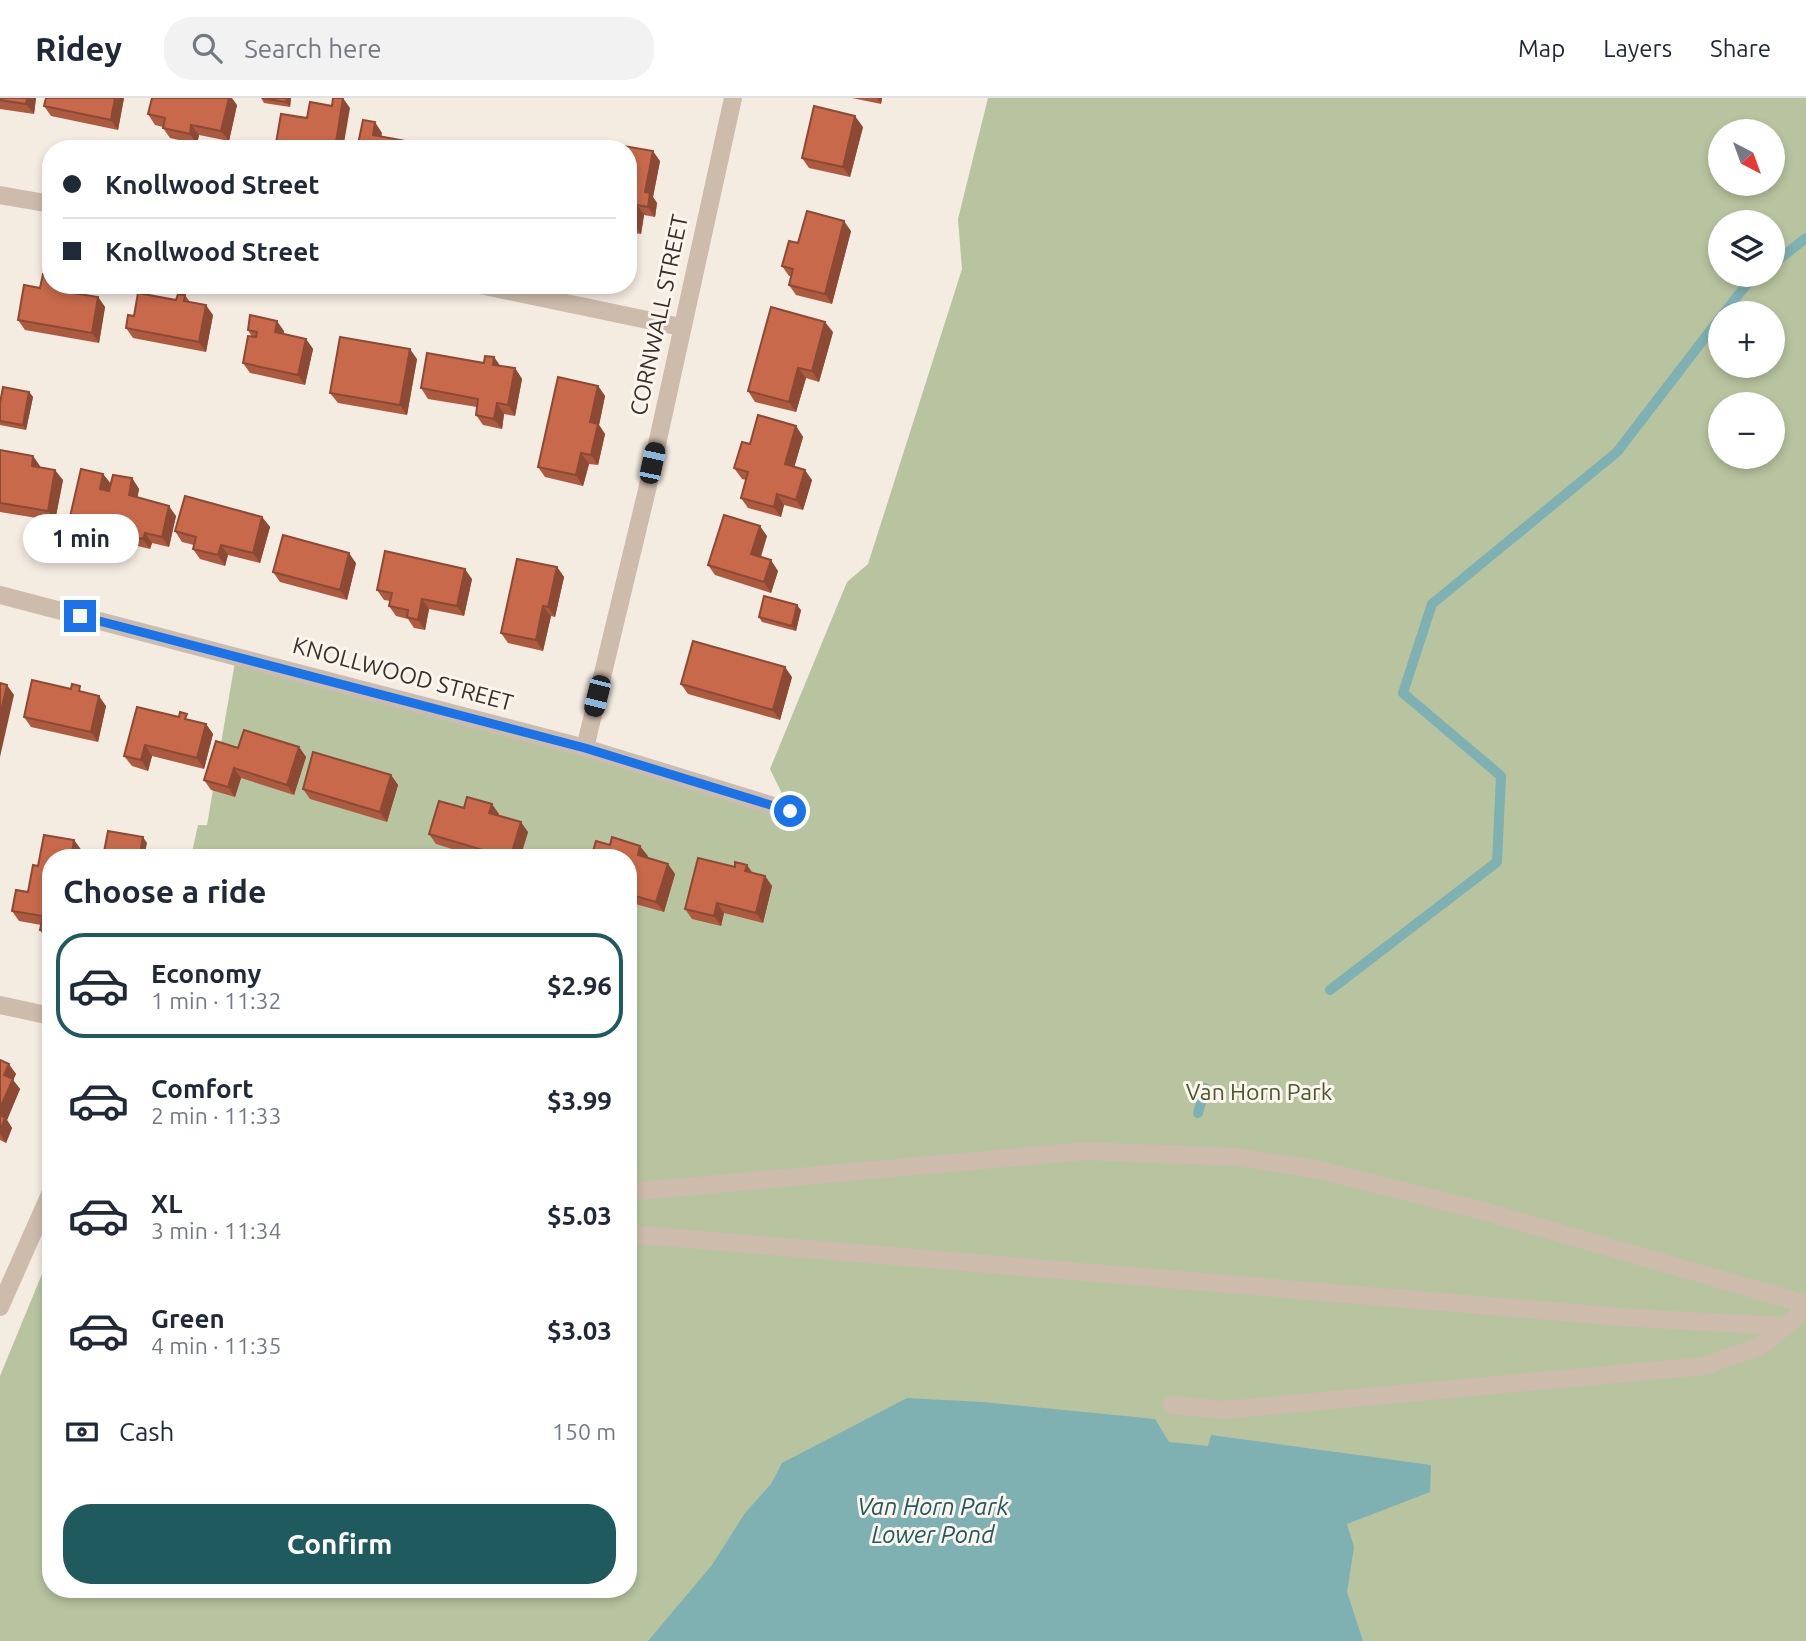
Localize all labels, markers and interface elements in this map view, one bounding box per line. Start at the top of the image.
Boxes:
search box [164,17,654,80]
icon: search [188,29,226,67]
text: Ridey [35,30,122,67]
text: Search here [244,34,382,63]
text: Map [1518,35,1565,62]
text: Layers [1603,35,1672,62]
text: Share [1710,35,1771,62]
north arrow [1708,119,1785,196]
map controls [1708,119,1785,469]
text: Knollwood Street [105,170,319,199]
button: layers [1708,210,1785,287]
street label: CORNWALL STREET [625,212,692,418]
text: Knollwood Street [105,237,319,266]
button: + [1708,301,1785,378]
button: − [1708,392,1785,469]
car [638,440,667,486]
callout: 1 min [22,514,138,564]
text: 1 min [52,526,110,551]
route end [64,600,96,632]
street label: KNOLLWOOD STREET [290,632,516,715]
car [582,673,613,719]
route start [774,795,806,827]
text: Choose a ride [63,873,266,909]
icon: car [67,954,130,1017]
text: Economy [151,959,261,988]
text: $2.96 [547,971,612,1000]
text: 1 min · 11:32 [151,988,282,1013]
icon: car [67,1069,130,1132]
text: Comfort [151,1074,254,1103]
park label: Van Horn Park [1186,1079,1333,1104]
text: $3.99 [547,1086,612,1115]
text: 2 min · 11:33 [151,1103,282,1128]
icon: car [67,1184,130,1247]
text: XL [151,1189,182,1218]
text: $5.03 [547,1201,612,1230]
text: 3 min · 11:34 [151,1218,282,1243]
icon: car [67,1299,130,1362]
text: Green [151,1304,225,1333]
text: $3.03 [547,1316,612,1345]
text: 4 min · 11:35 [151,1333,282,1358]
icon: cash [63,1413,101,1451]
text: Cash [119,1417,174,1446]
text: 150 m [552,1419,616,1444]
water label: Van Horn Park Lower Pond [857,1493,1009,1548]
button: Confirm [63,1504,616,1584]

